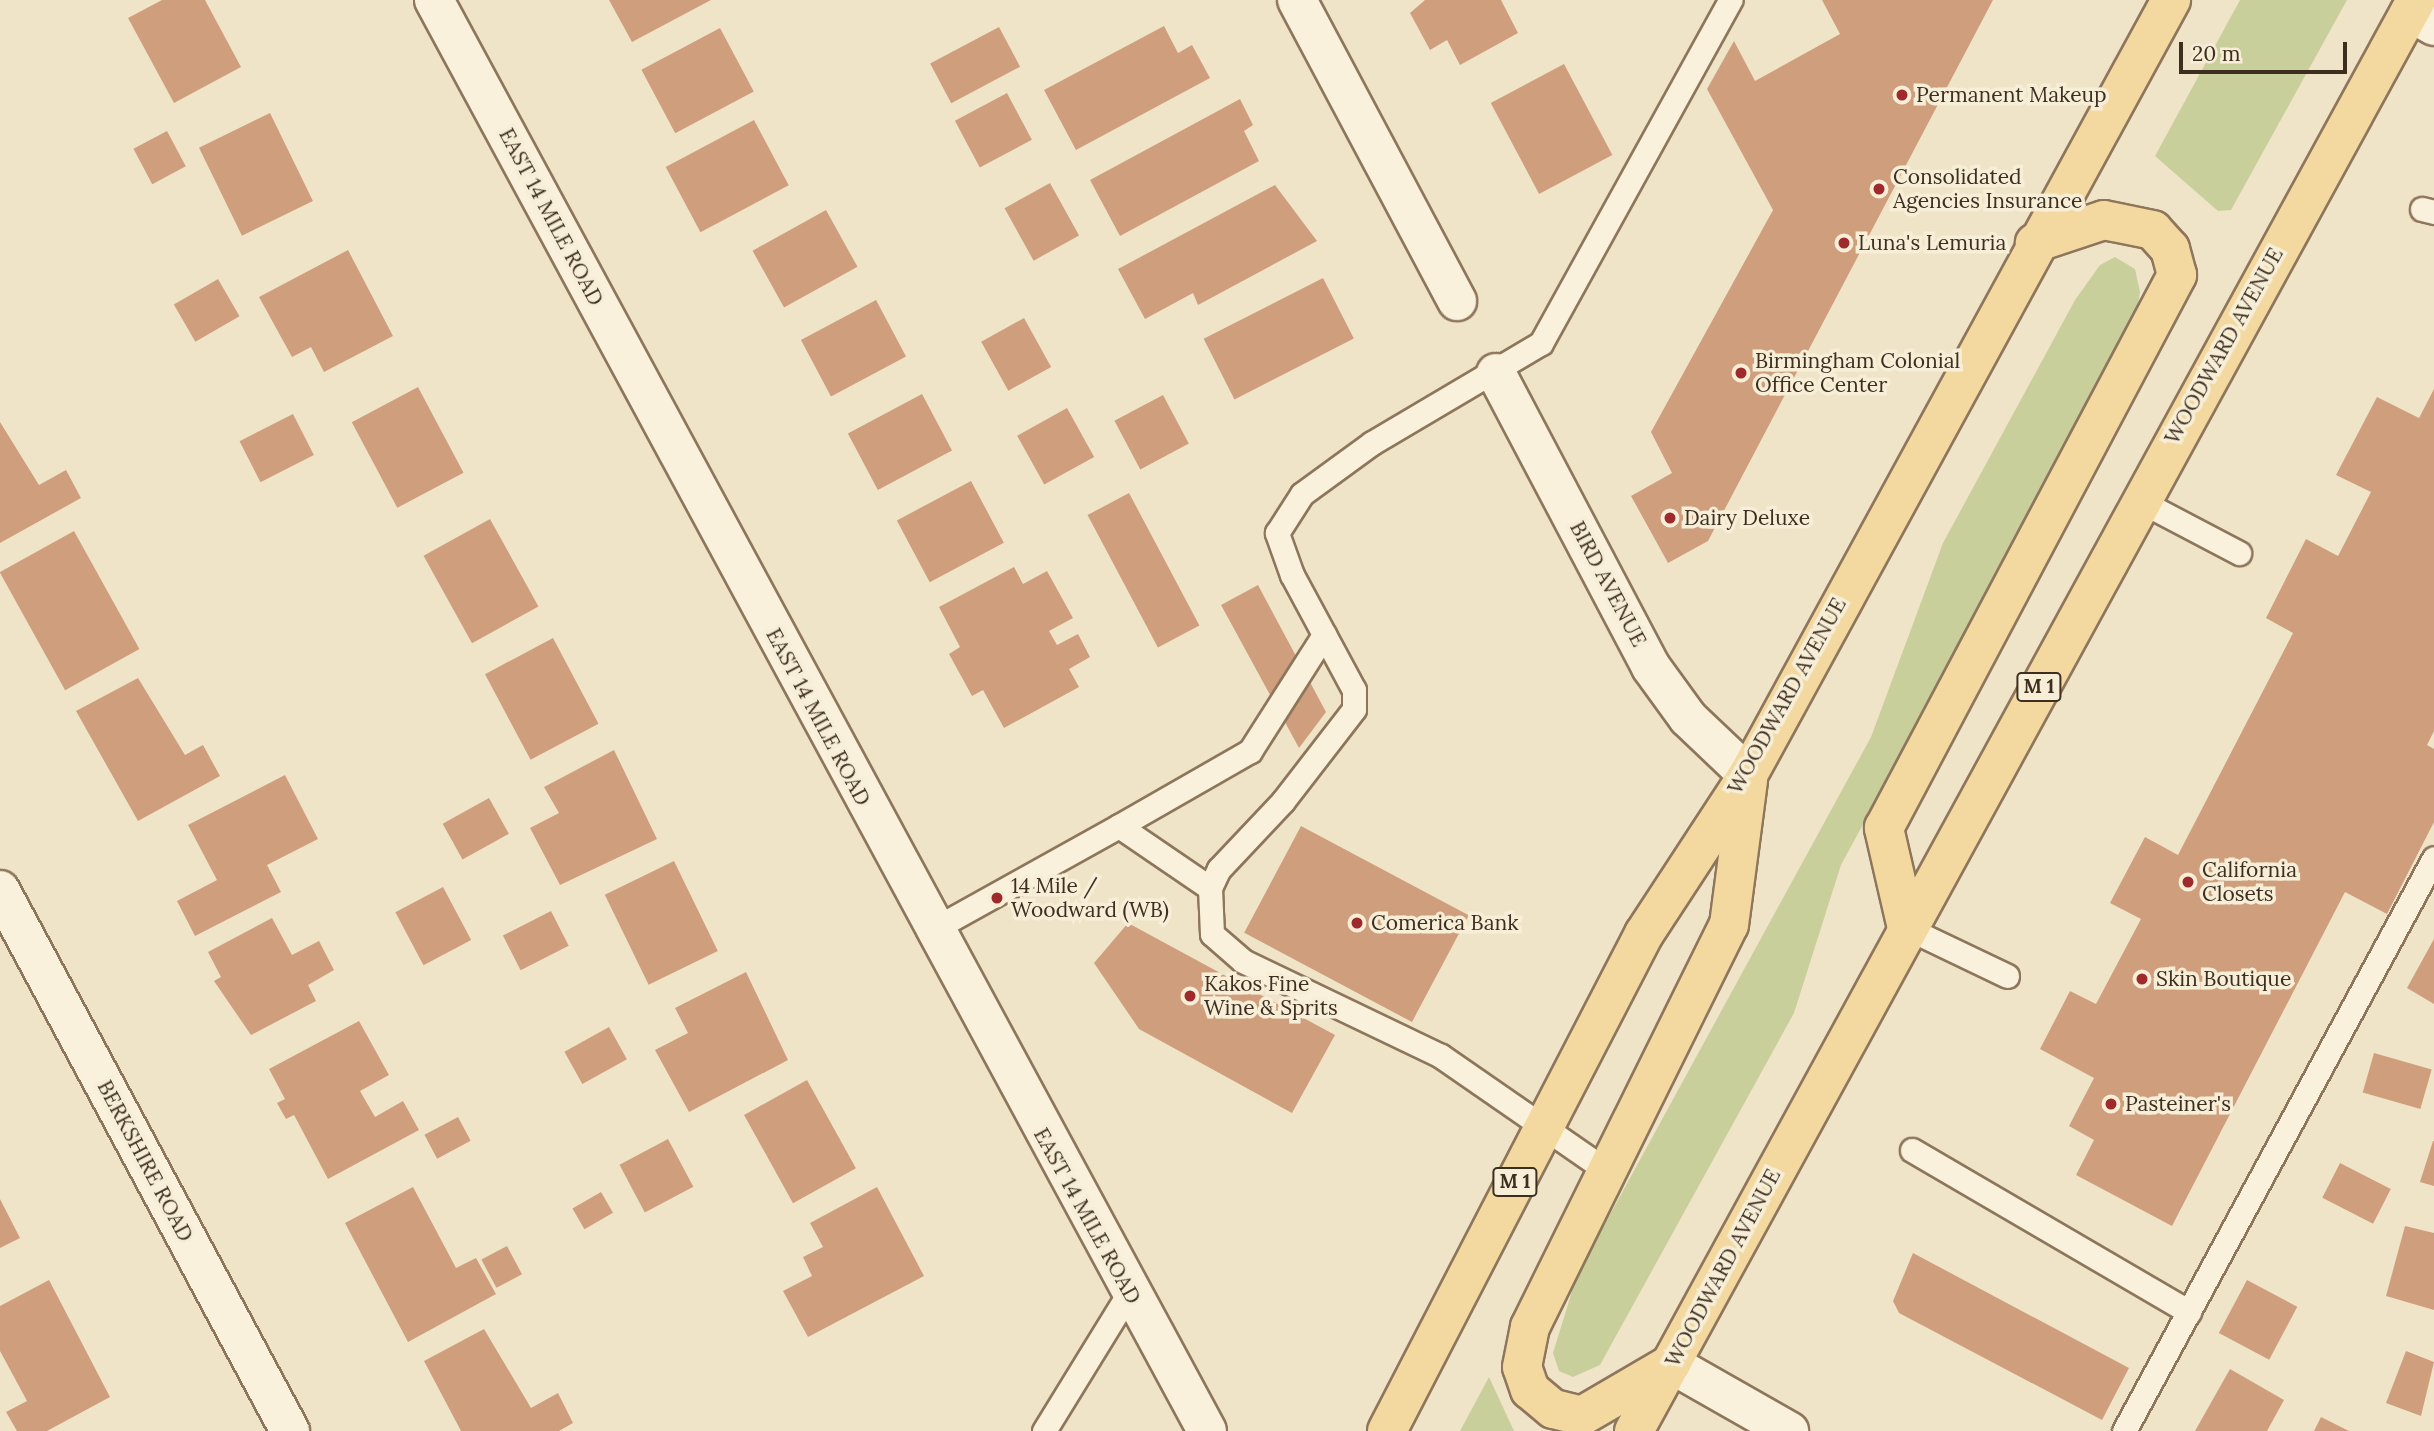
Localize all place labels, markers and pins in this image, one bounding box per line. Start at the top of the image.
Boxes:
place label: Permanent Makeup [1916,82,2107,108]
marker: Permanent Makeup [1894,87,1910,103]
place label: Consolidated Agencies Insurance [1893,164,2082,214]
marker: Consolidated Agencies Insurance [1871,181,1887,197]
place label: Luna's Lemuria [1858,230,2006,256]
marker: Luna's Lemuria [1836,235,1852,251]
place label: Birmingham Colonial Office Center [1755,348,1960,398]
marker: Birmingham Colonial Office Center [1733,365,1749,381]
place label: Dairy Deluxe [1684,505,1810,531]
marker: Dairy Deluxe [1662,510,1678,526]
place label: California Closets [2202,857,2297,907]
place label: 14 Mile / Woodward (WB) [1011,873,1169,923]
marker: California Closets [2180,874,2196,890]
marker: 14 Mile / Woodward (WB) [989,890,1005,906]
place label: Comerica Bank [1371,910,1519,936]
marker: Comerica Bank [1349,915,1365,931]
place label: Skin Boutique [2156,966,2291,992]
place label: Kakos Fine Wine & Sprits [1204,971,1338,1021]
marker: Skin Boutique [2134,971,2150,987]
marker: Kakos Fine Wine & Sprits [1182,988,1198,1004]
place label: Pasteiner's [2125,1091,2231,1117]
marker: Pasteiner's [2103,1096,2119,1112]

